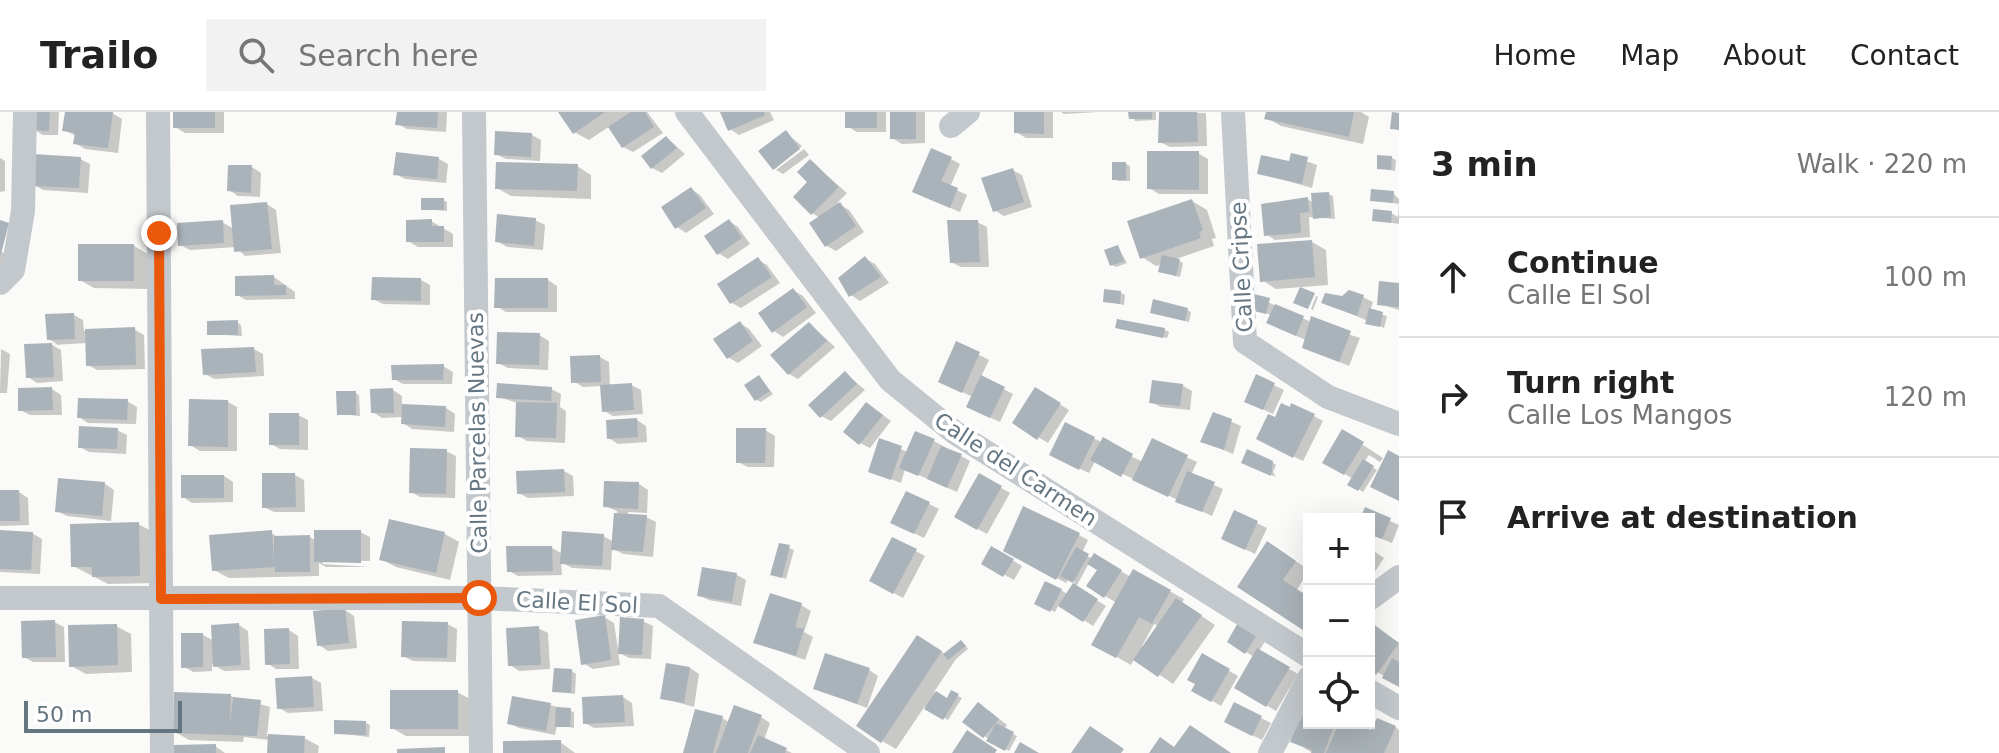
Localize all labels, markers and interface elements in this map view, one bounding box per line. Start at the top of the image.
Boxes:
search box [206,19,766,91]
text: Trailo [40,33,158,77]
icon: search [234,33,278,77]
text: Search here [298,38,479,73]
text: Home [1493,39,1576,72]
text: Map [1620,39,1679,72]
text: About [1723,39,1806,72]
text: Contact [1850,39,1959,72]
text: 3 min [1431,144,1538,184]
text: Walk · 220 m [1797,149,1967,179]
street label: Calle Cripse [1226,201,1257,333]
route end [141,215,177,251]
text: Continue [1507,245,1659,280]
icon: ahead [1431,255,1475,299]
text: 100 m [1884,262,1967,292]
text: Calle El Sol [1507,280,1651,310]
street label: Calle Parcelas Nuevas [463,312,492,554]
text: Turn right [1507,365,1674,400]
icon: right [1431,375,1475,419]
text: 120 m [1884,382,1967,412]
text: Calle Los Mangos [1507,400,1732,430]
street label: Calle del Carmen [930,408,1102,531]
icon: arrive [1431,495,1475,539]
text: Arrive at destination [1507,500,1858,535]
map controls [1303,513,1375,729]
button: + [1303,513,1375,585]
route start [461,580,497,616]
button: − [1303,585,1375,657]
street label: Calle El Sol [515,587,639,618]
button: locate [1303,657,1375,729]
scale bar [24,697,182,733]
text: 50 m [36,702,92,727]

